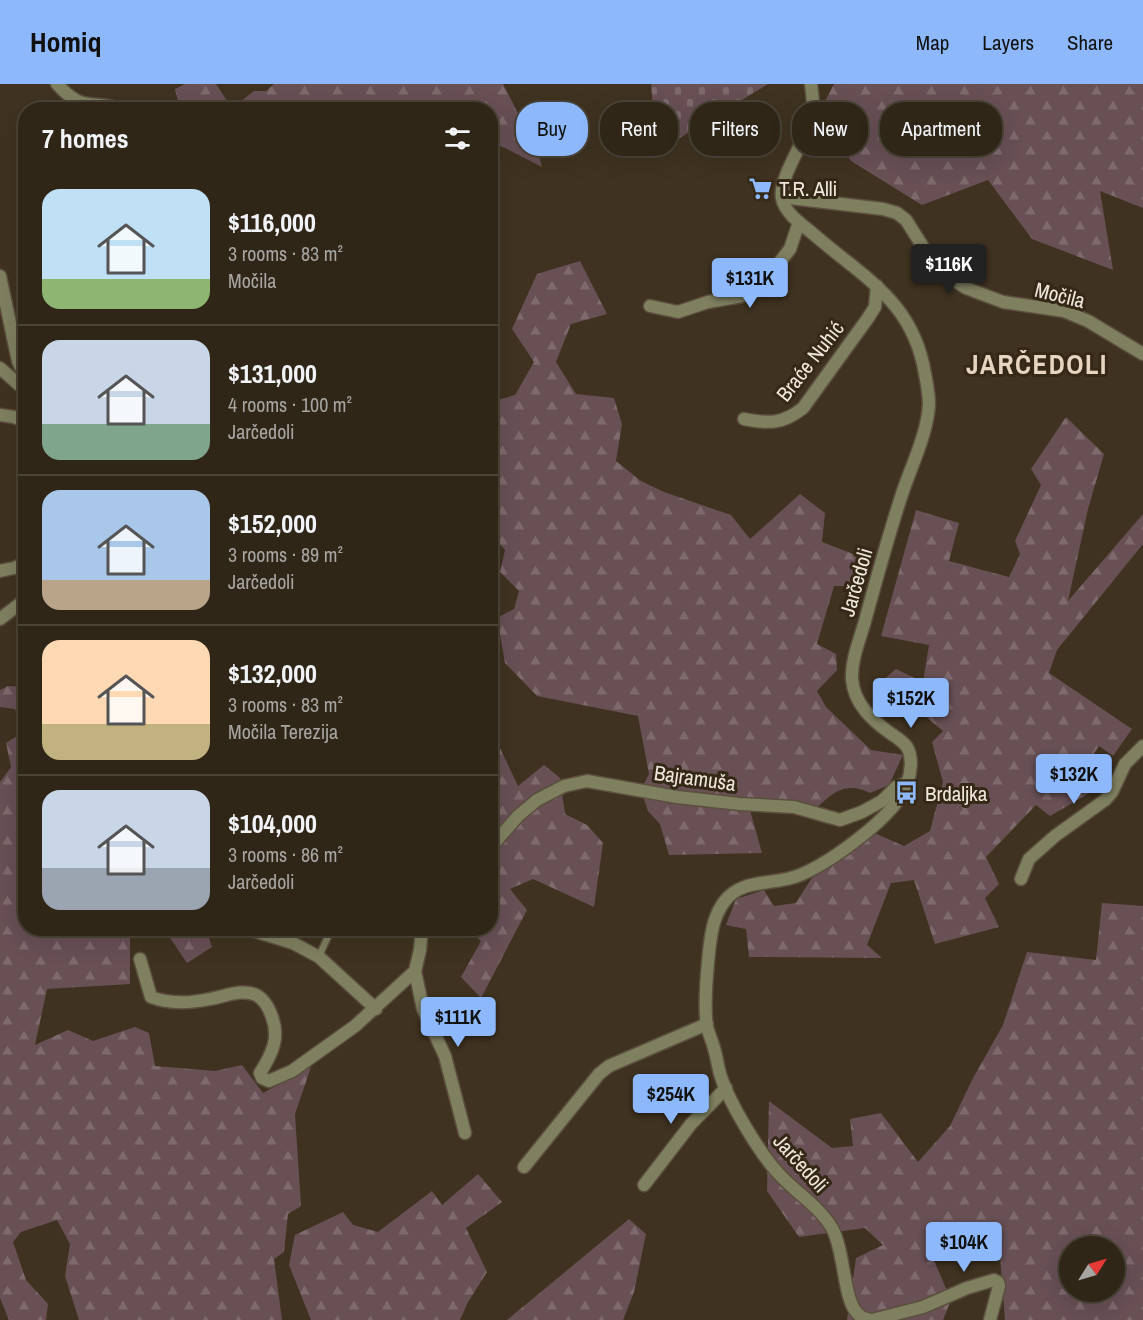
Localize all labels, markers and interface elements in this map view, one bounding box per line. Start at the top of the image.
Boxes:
text: Homiq [30,23,101,61]
text: Map [916,28,949,57]
text: Layers [982,28,1034,57]
text: Share [1067,28,1113,57]
chip: Buy [516,102,588,156]
chip: Rent [600,102,678,156]
chip: Filters [690,102,780,156]
chip: New [792,102,868,156]
chip: Apartment [880,102,1002,156]
text: 7 homes [42,121,129,156]
icon: filters [441,122,474,155]
place label: T.R. Alli [779,174,837,203]
supermarket icon: T.R. Alli [748,175,774,201]
text: $116,000 [228,205,316,240]
icon: home [90,213,162,285]
text: 3 rooms · 83 m² [228,240,343,267]
pin: $116K [907,244,991,295]
text: $116K [925,250,973,277]
pin: $131K [708,258,792,309]
text: $131K [726,264,774,291]
text: Močila [228,267,276,294]
street label: Močila [1032,275,1089,315]
street label: Braće Nuhić [769,315,851,407]
district label: JARČEDOLI [966,346,1108,382]
text: $131,000 [228,356,317,391]
icon: home [90,364,162,436]
text: 4 rooms · 100 m² [228,391,352,418]
text: Jarčedoli [228,418,295,445]
text: $152,000 [228,506,317,541]
icon: home [90,514,162,586]
text: 3 rooms · 89 m² [228,541,343,568]
street label: Jarčedoli [832,544,880,620]
text: Jarčedoli [228,568,295,595]
text: $132,000 [228,656,317,691]
icon: home [90,664,162,736]
pin: $152K [869,678,953,729]
text: $152K [887,684,935,711]
text: 3 rooms · 83 m² [228,691,343,718]
text: Močila Terezija [228,718,338,745]
pin: $132K [1032,754,1116,805]
street label: Bajramuša [652,758,738,798]
text: $132K [1050,760,1098,787]
place label: Brdaljka [925,779,988,808]
bus stop icon: Brdaljka [894,780,920,806]
text: $104,000 [228,806,317,841]
icon: home [90,814,162,886]
text: 3 rooms · 86 m² [228,841,343,868]
text: Jarčedoli [228,868,295,895]
pin: $111K [416,997,500,1048]
text: $111K [435,1003,481,1030]
pin: $254K [629,1074,713,1125]
text: $254K [647,1080,695,1107]
street label: Jarčedoli [767,1127,835,1199]
pin: $104K [922,1222,1006,1273]
text: $104K [940,1228,988,1255]
north arrow [1059,1236,1125,1302]
map controls [1059,1236,1125,1302]

